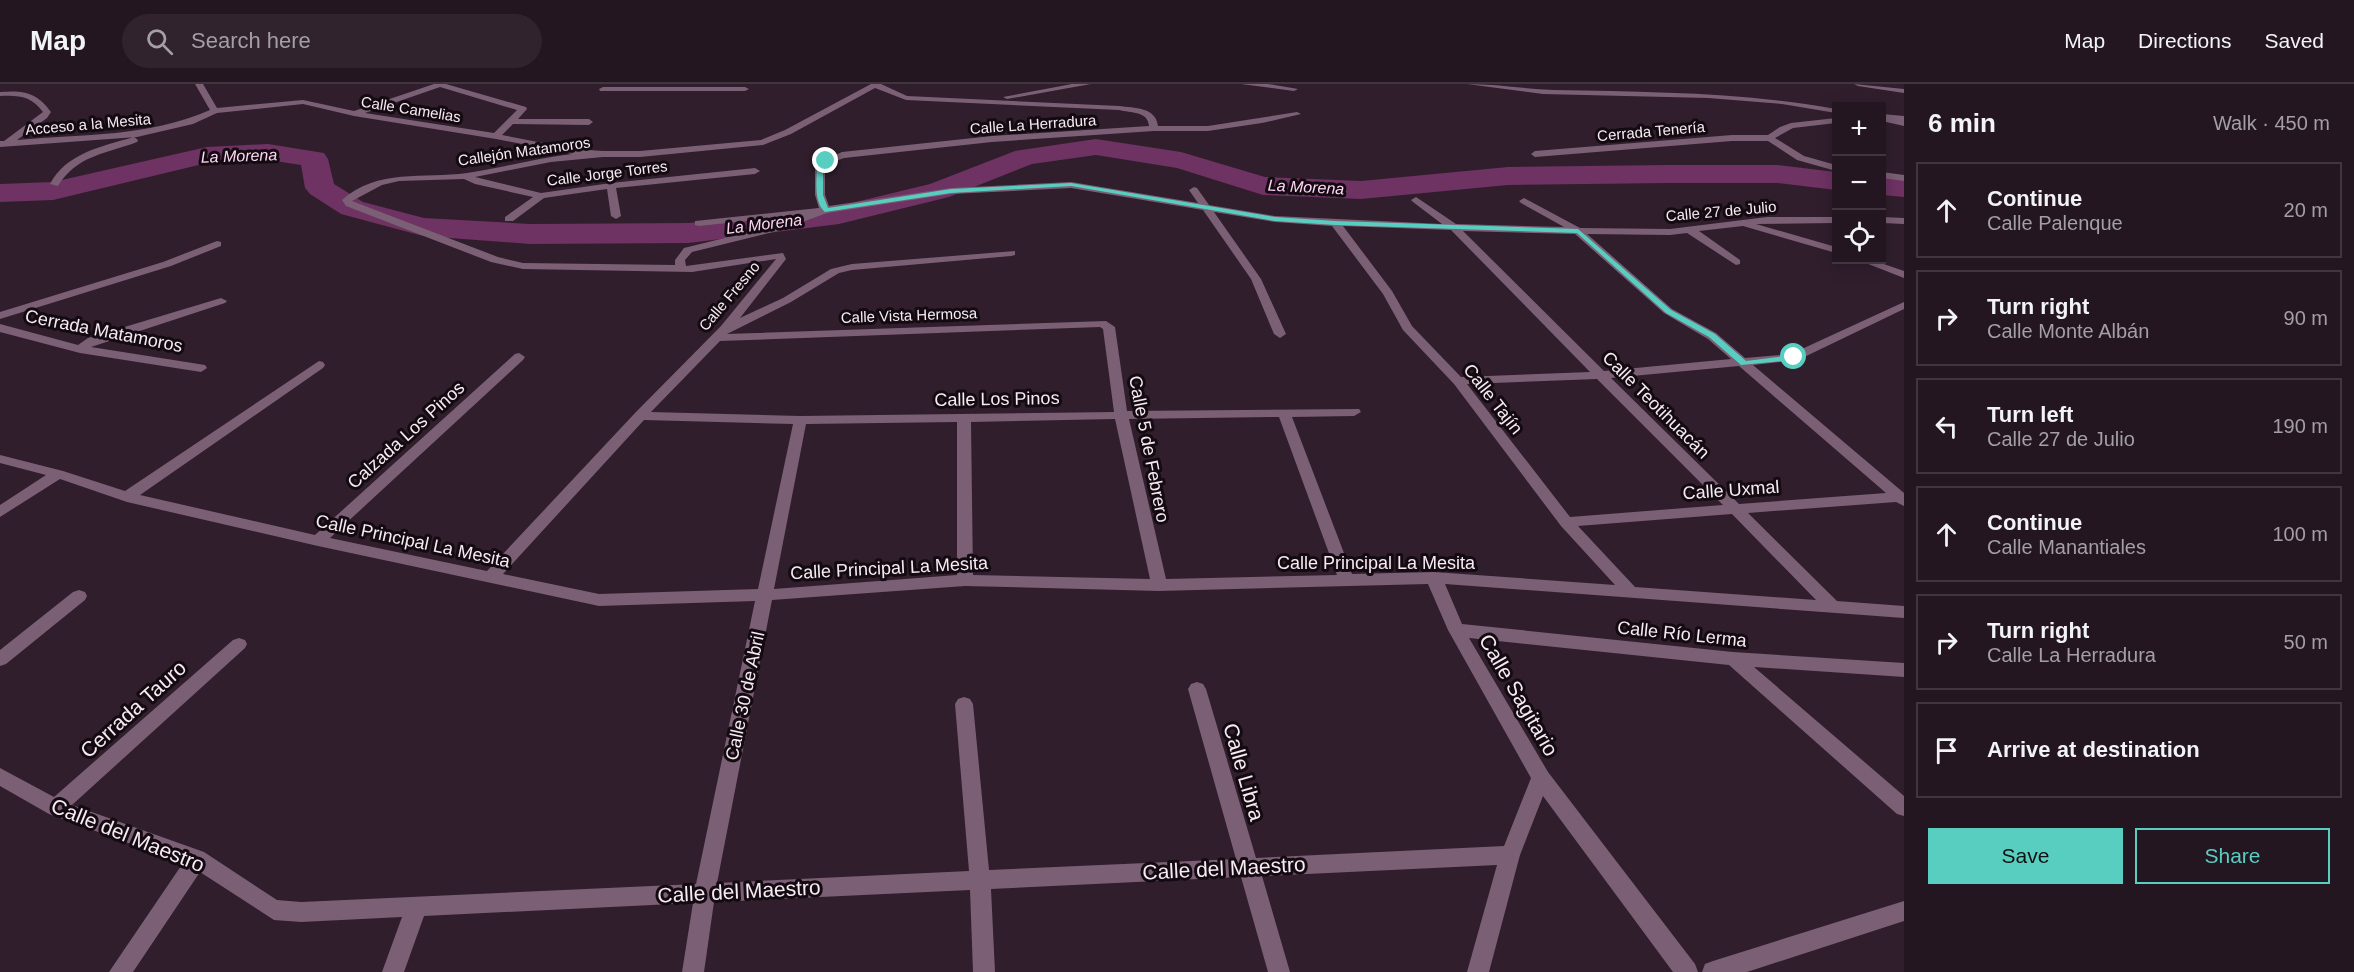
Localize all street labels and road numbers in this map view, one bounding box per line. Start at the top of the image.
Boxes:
street label: Calle Camelias [360,93,462,125]
street label: Acceso a la Mesita [25,110,152,138]
street label: Calle La Herradura [969,111,1097,137]
street label: Cerrada Tenería [1596,118,1706,144]
street label: Callejón Matamoros [457,133,591,169]
street label: Calle Jorge Torres [546,157,668,189]
street label: Calle 27 de Julio [1665,198,1777,224]
street label: Calle Fresno [695,258,763,334]
street label: Calle Vista Hermosa [841,304,978,326]
street label: Cerrada Matamoros [24,306,184,356]
street label: Calle Teotihuacán [1598,347,1714,463]
street label: Calle Tajín [1459,360,1527,438]
street label: Calle 5 de Febrero [1125,374,1173,524]
street label: Calzada Los Pinos [344,377,468,493]
street label: Calle Los Pinos [934,388,1060,410]
street label: Calle Uxmal [1682,477,1780,503]
street label: Calle Principal La Mesita [314,511,513,572]
street label: Calle Principal La Mesita [790,553,989,583]
street label: Calle Principal La Mesita [1277,553,1476,573]
street label: Calle Río Lerma [1616,617,1749,651]
street label: Calle 30 de Abril [722,630,768,762]
street label: Calle Sagitario [1475,630,1563,760]
street label: Cerrada Tauro [76,656,190,762]
street label: Calle Libra [1219,721,1269,824]
street label: Calle del Maestro [48,794,208,876]
street label: Calle del Maestro [1142,852,1306,884]
street label: Calle del Maestro [657,875,821,907]

